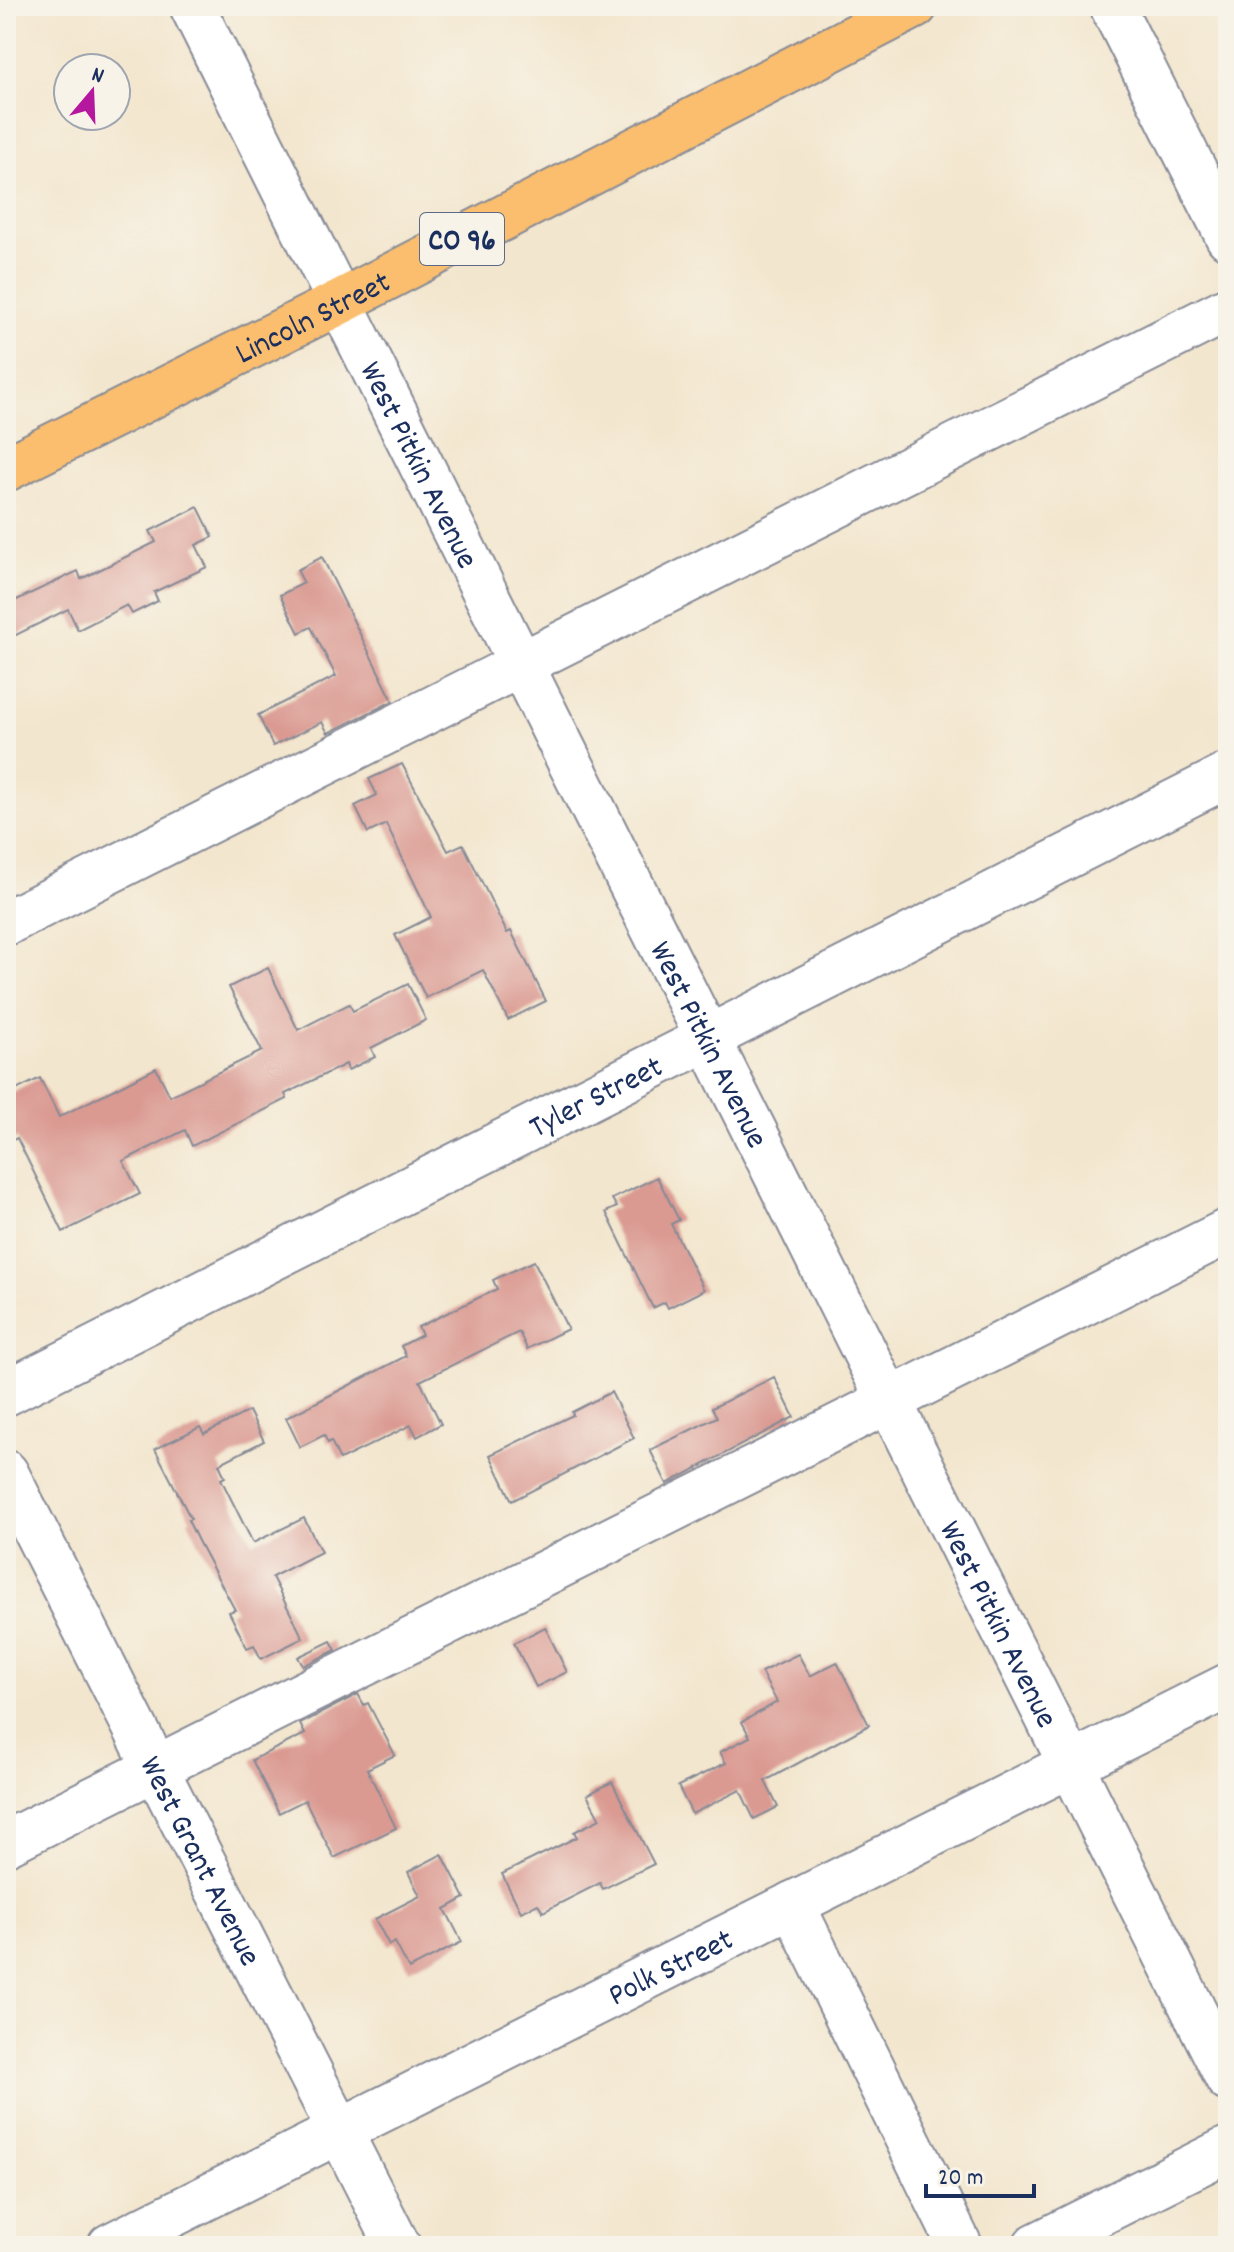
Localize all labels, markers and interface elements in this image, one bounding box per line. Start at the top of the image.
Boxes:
north arrow [52,52,132,132]
text: N [87,60,108,93]
road number: CO 96 [420,213,504,265]
street label: Lincoln Street [229,262,400,379]
street label: West Pitkin Avenue [345,355,488,578]
street label: West Pitkin Avenue [635,934,777,1157]
street label: Tyler Street [522,1046,672,1153]
street label: West Pitkin Avenue [925,1514,1067,1737]
street label: West Grant Avenue [125,1749,270,1975]
street label: Polk Street [601,1919,743,2021]
scale bar [926,2148,1034,2198]
text: 20 m [938,2162,984,2196]

